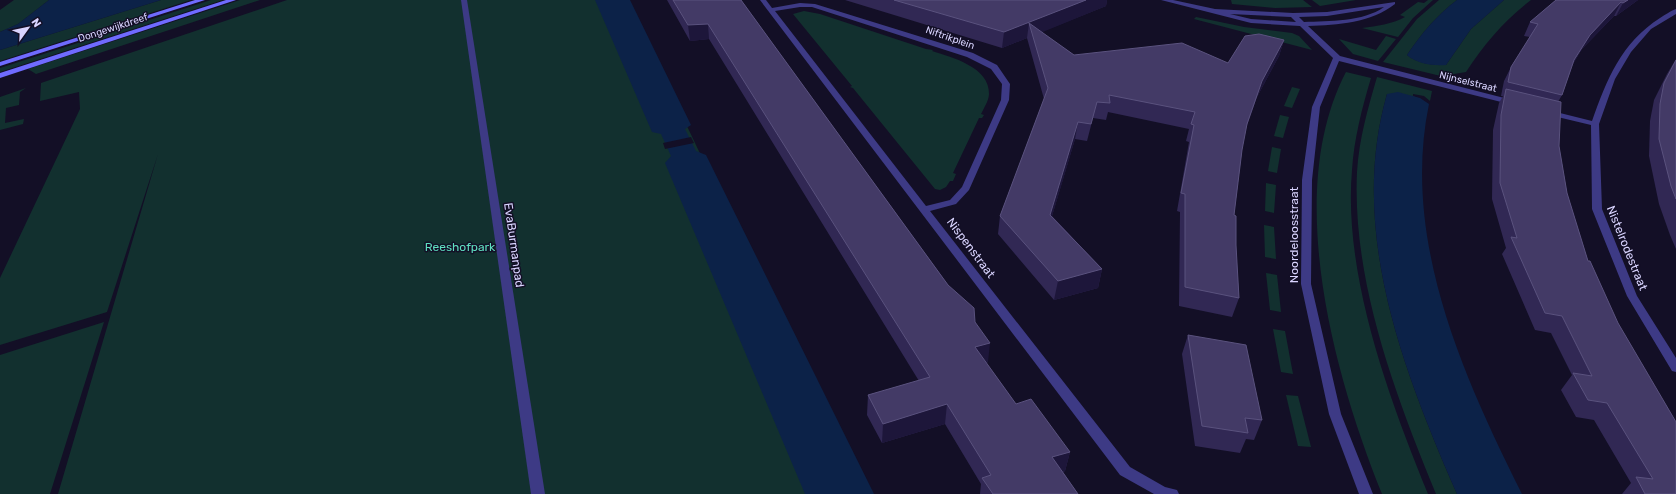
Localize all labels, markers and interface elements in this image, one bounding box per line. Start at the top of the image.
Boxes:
north arrow [8,8,48,48]
street label: Dongewijkdreef [77,11,150,45]
text: N [28,16,44,30]
street label: Niftrikplein [924,24,976,52]
street label: Nijnselstraat [1438,69,1498,95]
street label: Noordeloosstraat [1287,187,1301,283]
street label: EvaBurmanpad [501,202,527,288]
street label: Nistelrodestraat [1604,204,1650,293]
street label: Nispenstraat [944,215,998,281]
park label: Reeshofpark [425,240,496,254]

